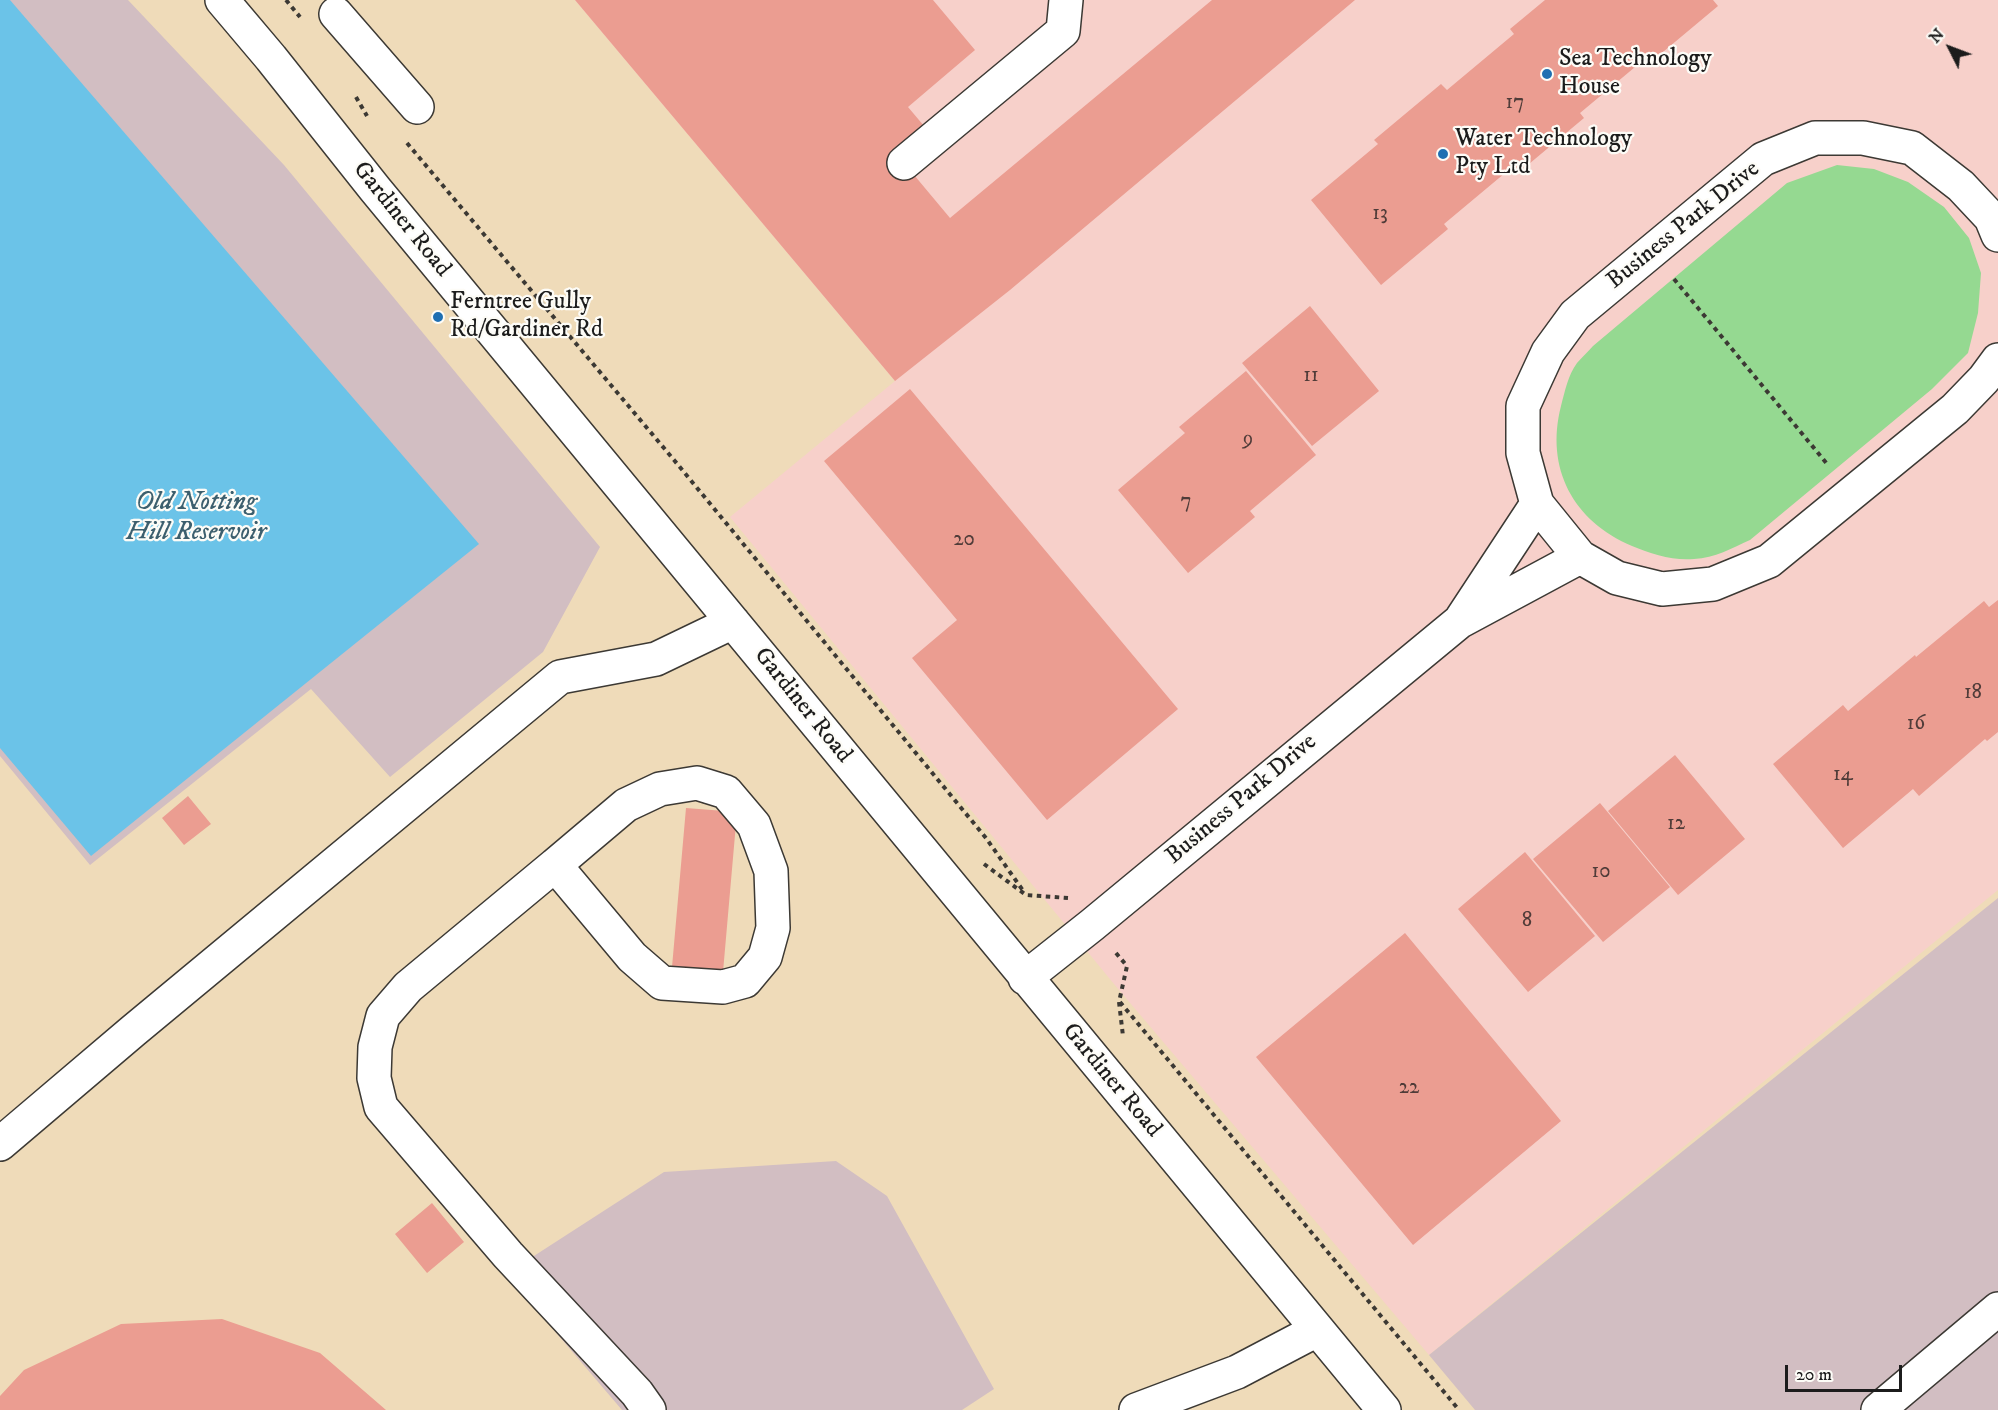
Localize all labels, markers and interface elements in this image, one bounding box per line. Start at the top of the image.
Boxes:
north arrow [1920,18,1980,78]
text: N [1925,24,1948,48]
place label: Sea Technology House [1559,46,1712,102]
marker: Sea Technology House [1540,67,1554,81]
house number: 17 [1506,91,1524,117]
place label: Water Technology Pty Ltd [1455,126,1632,182]
marker: Water Technology Pty Ltd [1436,147,1450,161]
street label: Gardiner Road [346,156,456,284]
street label: Business Park Drive [1602,156,1766,296]
house number: 13 [1372,202,1388,228]
place label: Ferntree Gully Rd/Gardiner Rd [450,289,603,345]
marker: Ferntree Gully Rd/Gardiner Rd [431,310,445,324]
house number: 11 [1303,364,1319,390]
house number: 9 [1243,428,1253,454]
water label: Old Notting Hill Reservoir [126,488,266,550]
house number: 7 [1180,490,1192,516]
house number: 20 [953,528,975,554]
street label: Gardiner Road [747,642,857,770]
house number: 18 [1964,681,1982,707]
house number: 16 [1907,712,1925,738]
street label: Business Park Drive [1161,729,1323,871]
house number: 14 [1833,763,1853,789]
house number: 12 [1667,812,1685,838]
house number: 10 [1592,860,1610,886]
house number: 8 [1522,909,1532,935]
street label: Gardiner Road [1055,1018,1167,1144]
house number: 22 [1399,1076,1419,1102]
scale bar [1788,1353,1905,1391]
text: 20 m [1796,1364,1832,1386]

